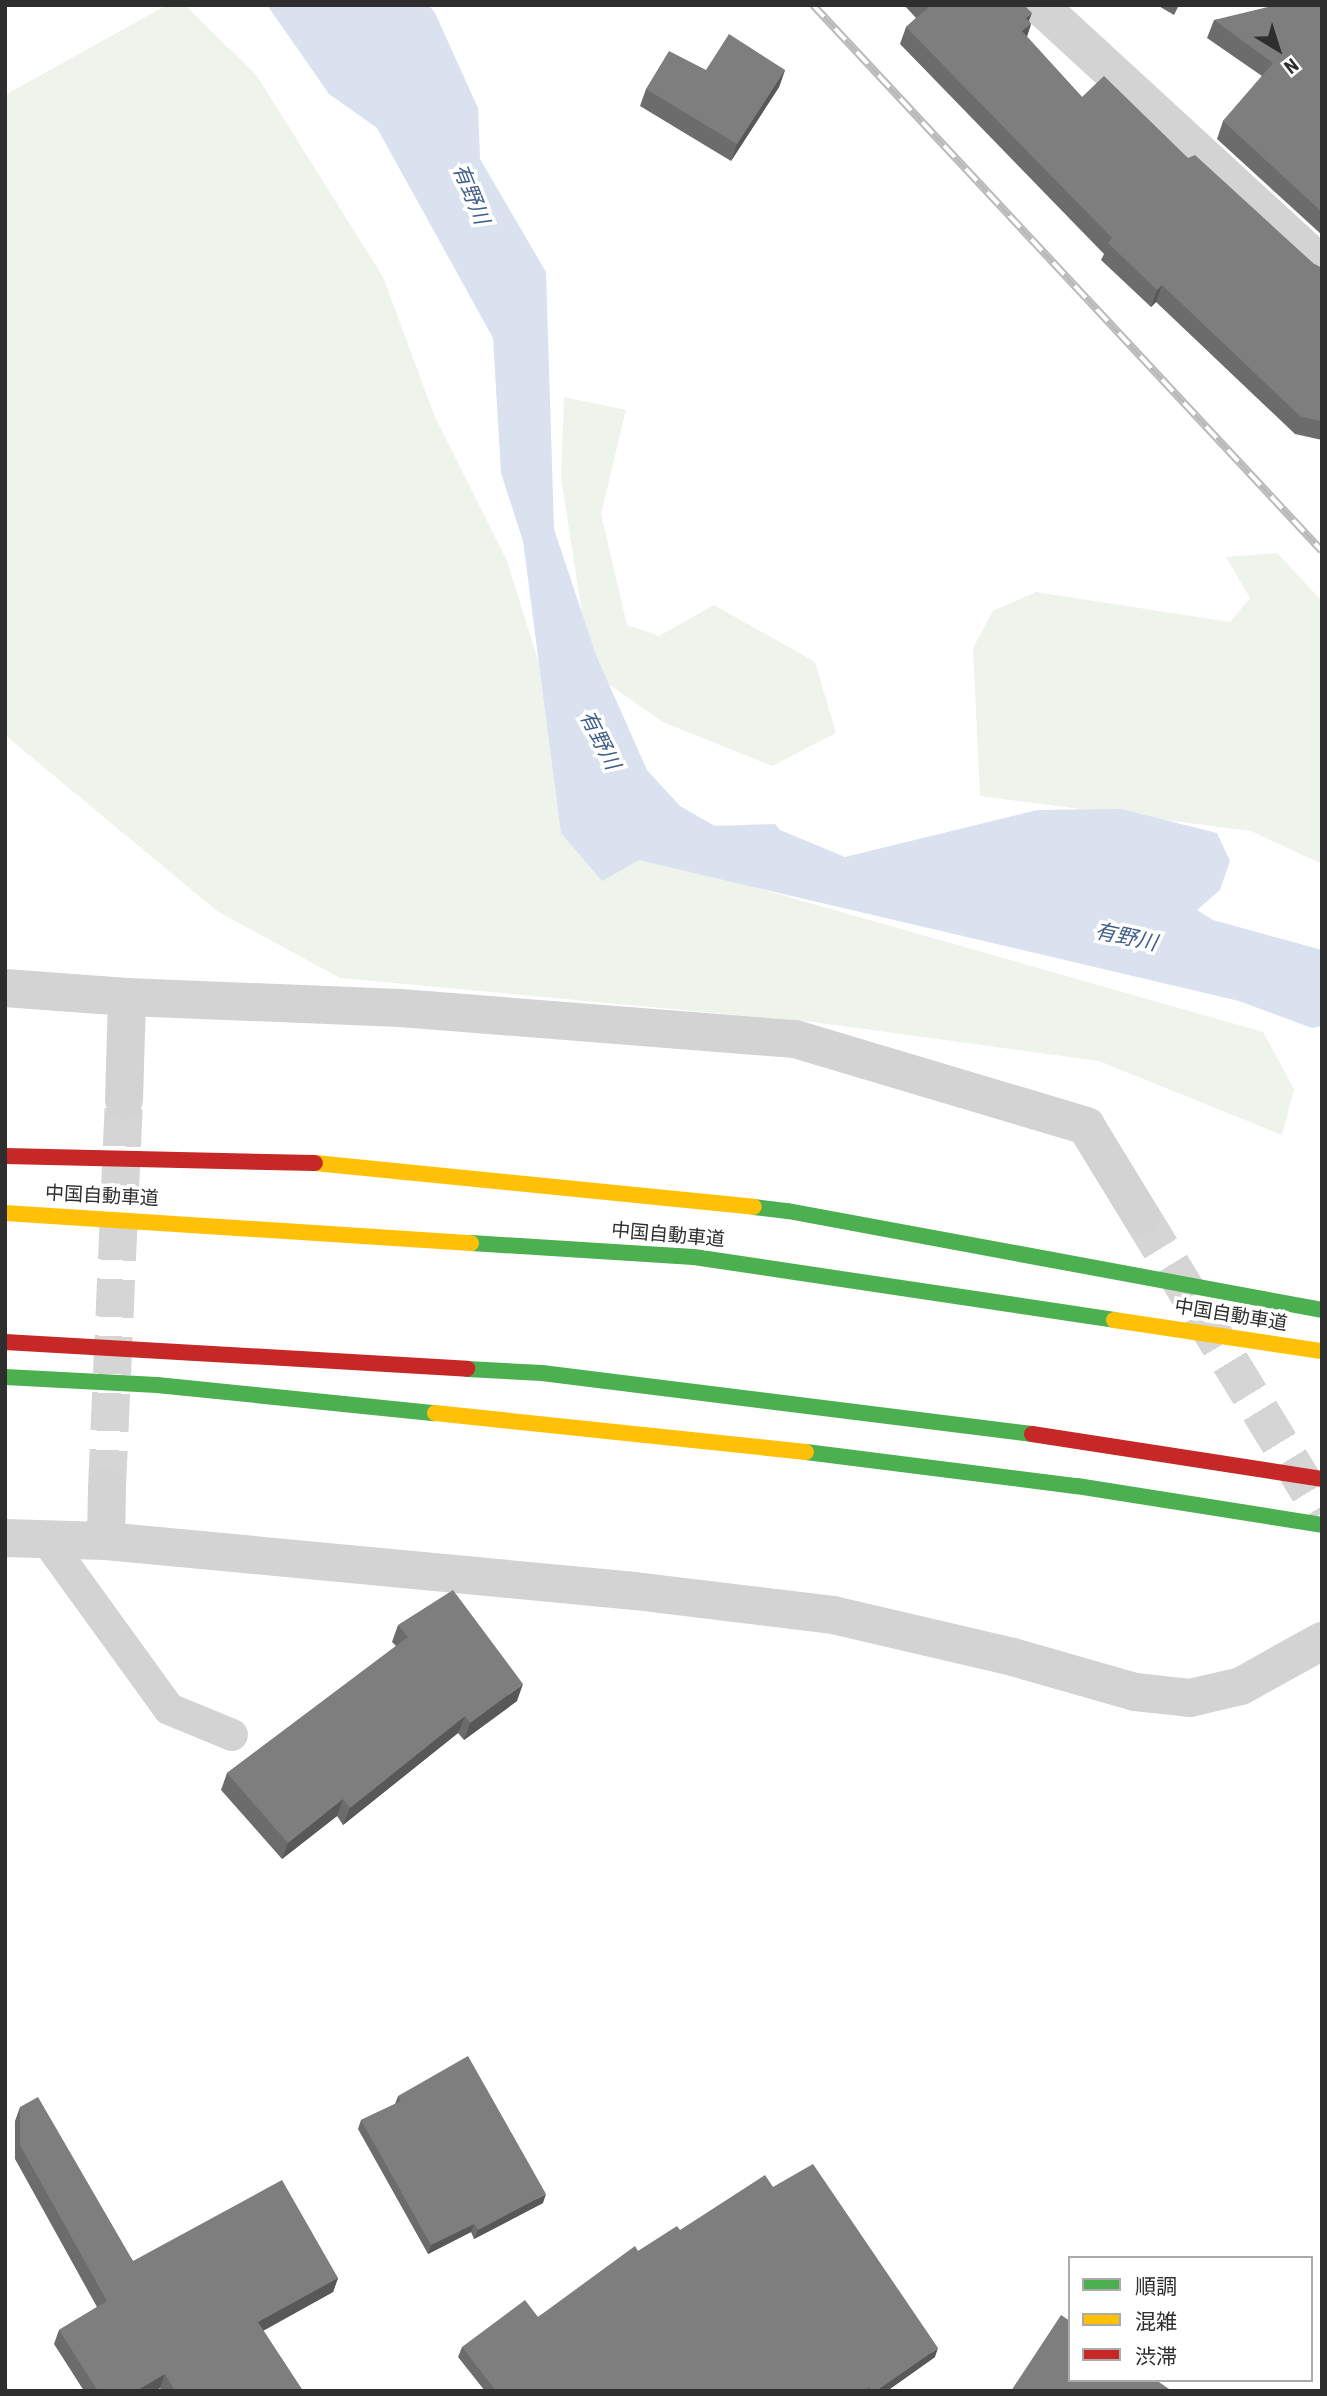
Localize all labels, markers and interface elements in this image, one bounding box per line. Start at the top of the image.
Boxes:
north arrow [1243,14,1313,84]
text: N [1280,53,1303,79]
water label: 有野川 [448,160,494,228]
water label: 有野川 [574,706,626,774]
water label: 有野川 [1093,918,1159,956]
street label: 中国自動車道 [44,1182,160,1210]
street label: 中国自動車道 [610,1219,726,1251]
street label: 中国自動車道 [1173,1295,1289,1335]
legend [1068,2256,1313,2382]
text: 順調 [1135,2275,1177,2299]
text: 混雑 [1135,2310,1177,2334]
text: 渋滞 [1135,2345,1177,2369]

